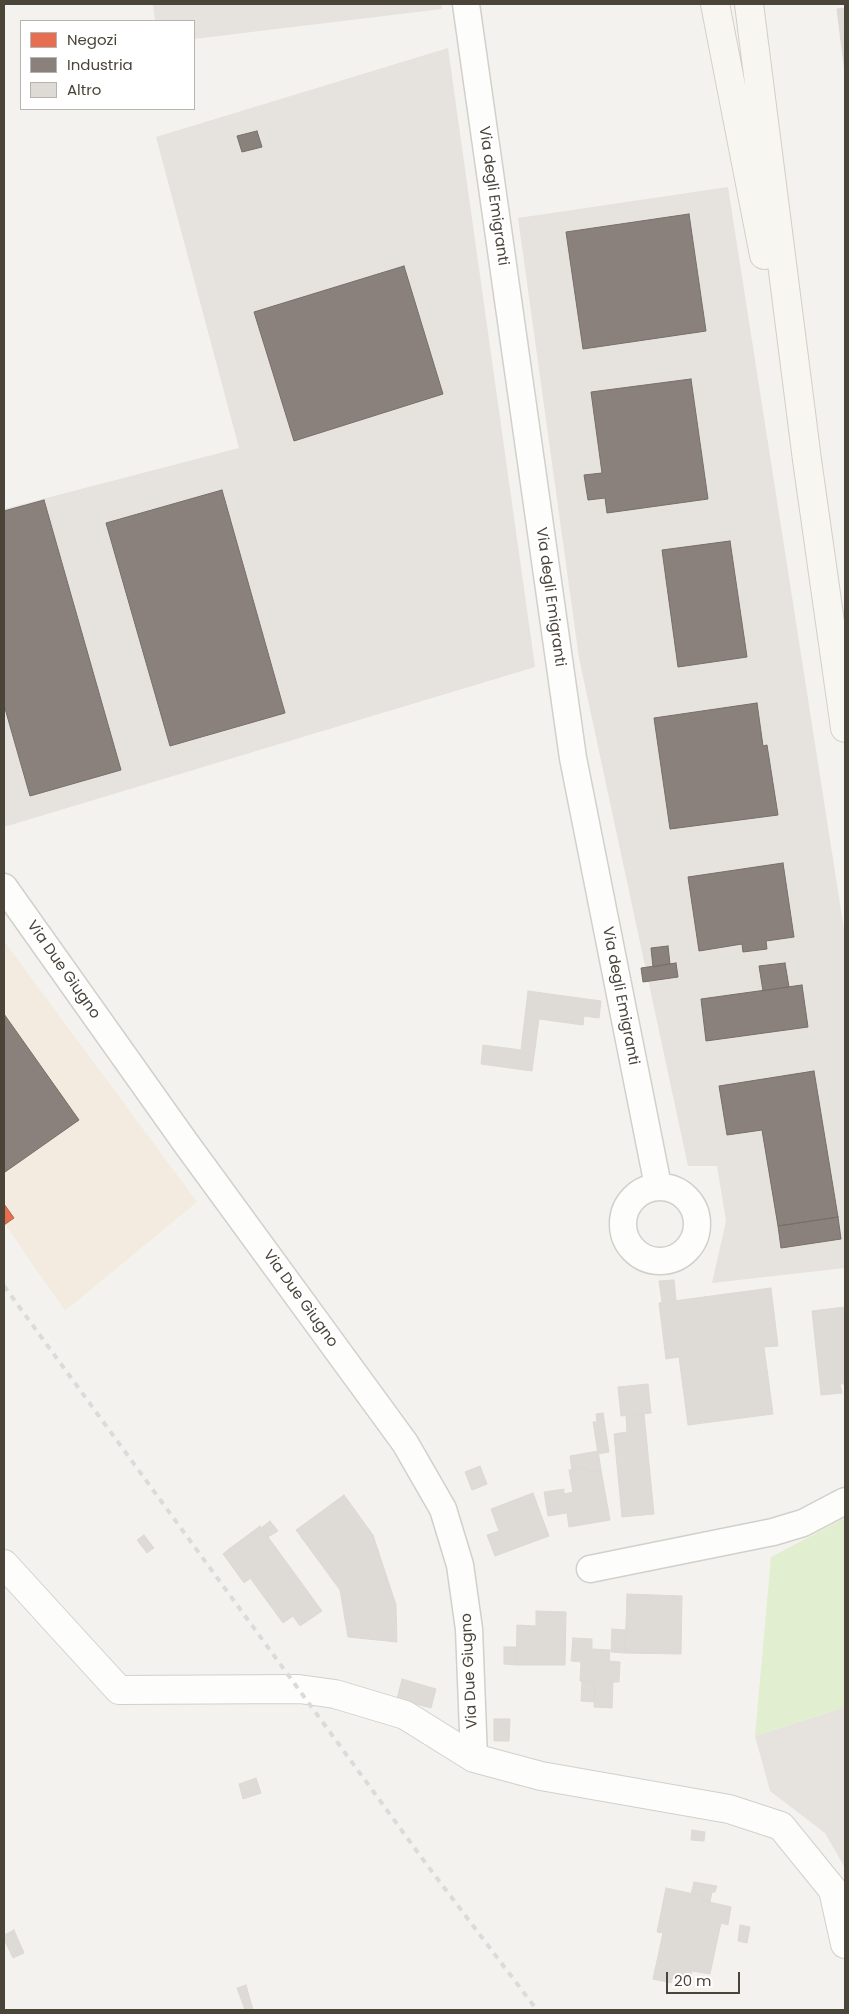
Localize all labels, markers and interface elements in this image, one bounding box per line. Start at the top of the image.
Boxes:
legend [20,20,195,110]
text: Negozi [67,29,117,50]
text: Industria [67,54,133,75]
text: Altro [67,79,101,100]
street label: Via degli Emigranti [474,125,512,267]
street label: Via degli Emigranti [531,526,569,668]
street label: Via Due Giugno [22,917,104,1023]
street label: Via degli Emigranti [598,925,642,1067]
street label: Via Due Giugno [259,1247,341,1351]
street label: Via Due Giugno [458,1613,482,1729]
scale bar [669,1962,743,1994]
text: 20 m [674,1970,712,1991]

